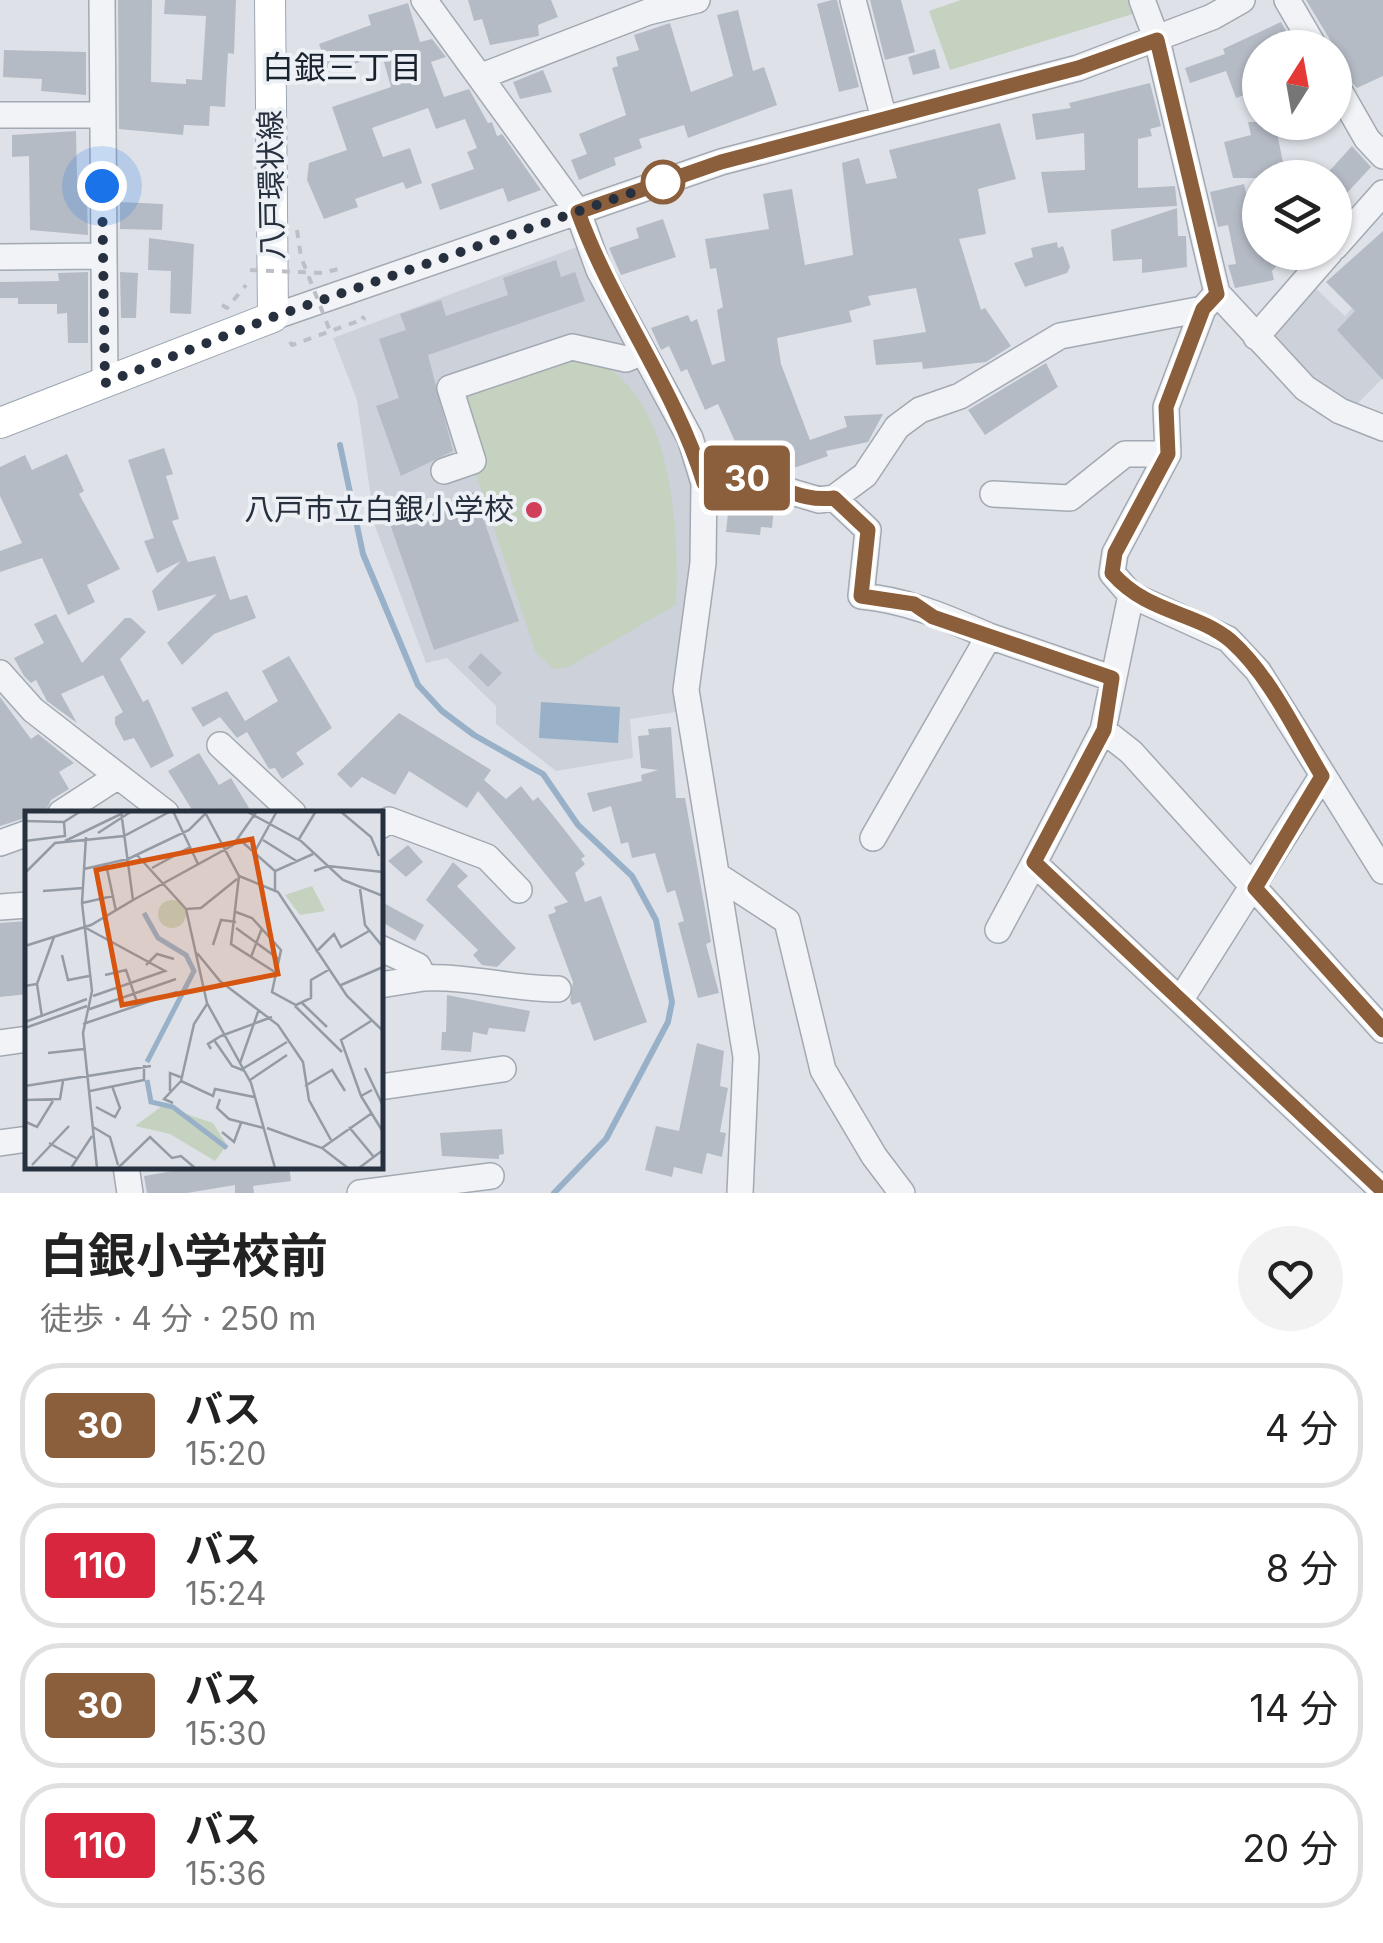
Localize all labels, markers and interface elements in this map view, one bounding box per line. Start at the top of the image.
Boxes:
north arrow [1242,30,1352,140]
map controls [1242,30,1352,270]
district label: 白銀三丁目 [262,48,422,87]
street label: 八戸環状線 [252,110,290,260]
button: layers [1242,160,1352,270]
your location [77,161,127,211]
unlabelled marker [642,161,684,203]
line badge: 30 [702,446,792,510]
text: 30 [724,457,770,499]
place label: 八戸市立白銀小学校 [244,491,514,527]
marker: 八戸市立白銀小学校 [523,499,545,521]
inset map [25,811,382,1168]
text: 白銀小学校前 [40,1226,328,1285]
button: heart [1238,1226,1343,1331]
text: 徒歩 · 4 分 · 250 m [40,1299,316,1338]
text: バス [185,1386,261,1432]
text: 30 [77,1404,123,1446]
text: 4 分 [1265,1405,1338,1451]
text: 15:20 [185,1434,266,1473]
text: バス [185,1526,261,1572]
text: 110 [73,1544,127,1586]
text: 8 分 [1266,1545,1338,1591]
text: 15:24 [185,1574,266,1613]
text: バス [185,1666,261,1712]
text: 30 [77,1684,123,1726]
text: 14 分 [1249,1685,1338,1731]
text: 15:30 [185,1714,267,1753]
text: バス [185,1806,261,1852]
text: 110 [73,1824,127,1866]
text: 20 分 [1242,1825,1338,1871]
text: 15:36 [185,1854,266,1893]

